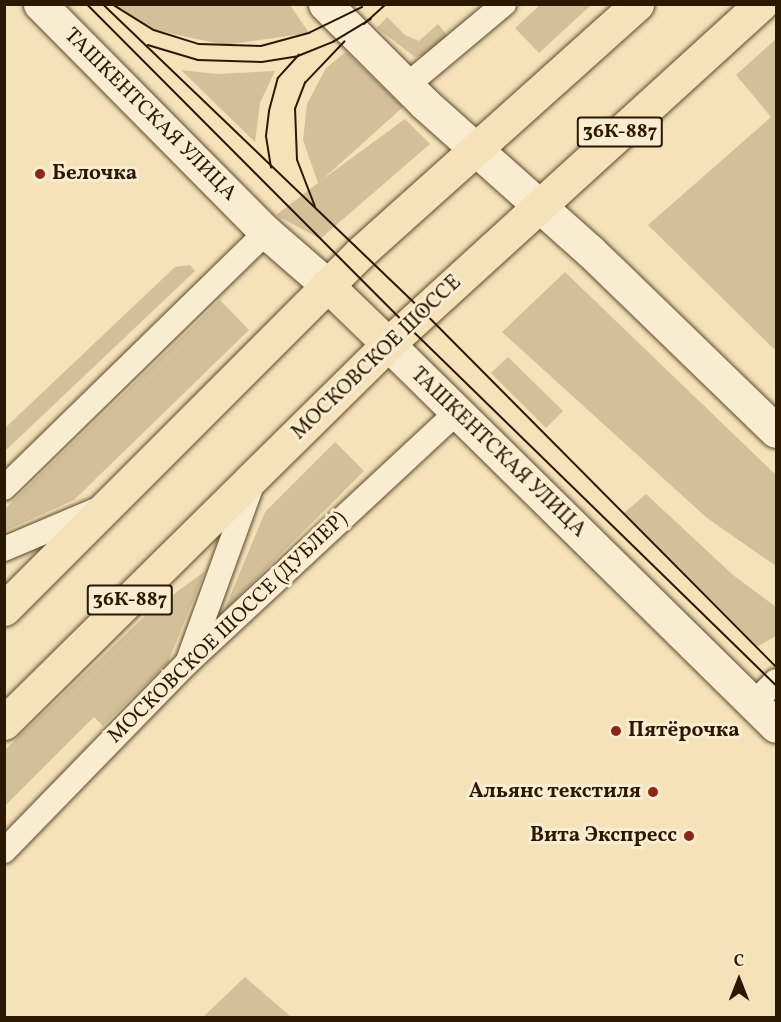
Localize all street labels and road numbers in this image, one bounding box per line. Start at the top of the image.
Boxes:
street label: ТАШКЕНТСКАЯ УЛИЦА [58,23,242,207]
road number: 36К-887 [576,115,664,149]
street label: МОСКОВСКОЕ ШОССЕ [287,270,467,446]
street label: ТАШКЕНТСКАЯ УЛИЦА [405,363,591,543]
street label: МОСКОВСКОЕ ШОССЕ (ДУБЛЕР) [103,507,353,749]
road number: 36К-887 [86,583,174,617]

